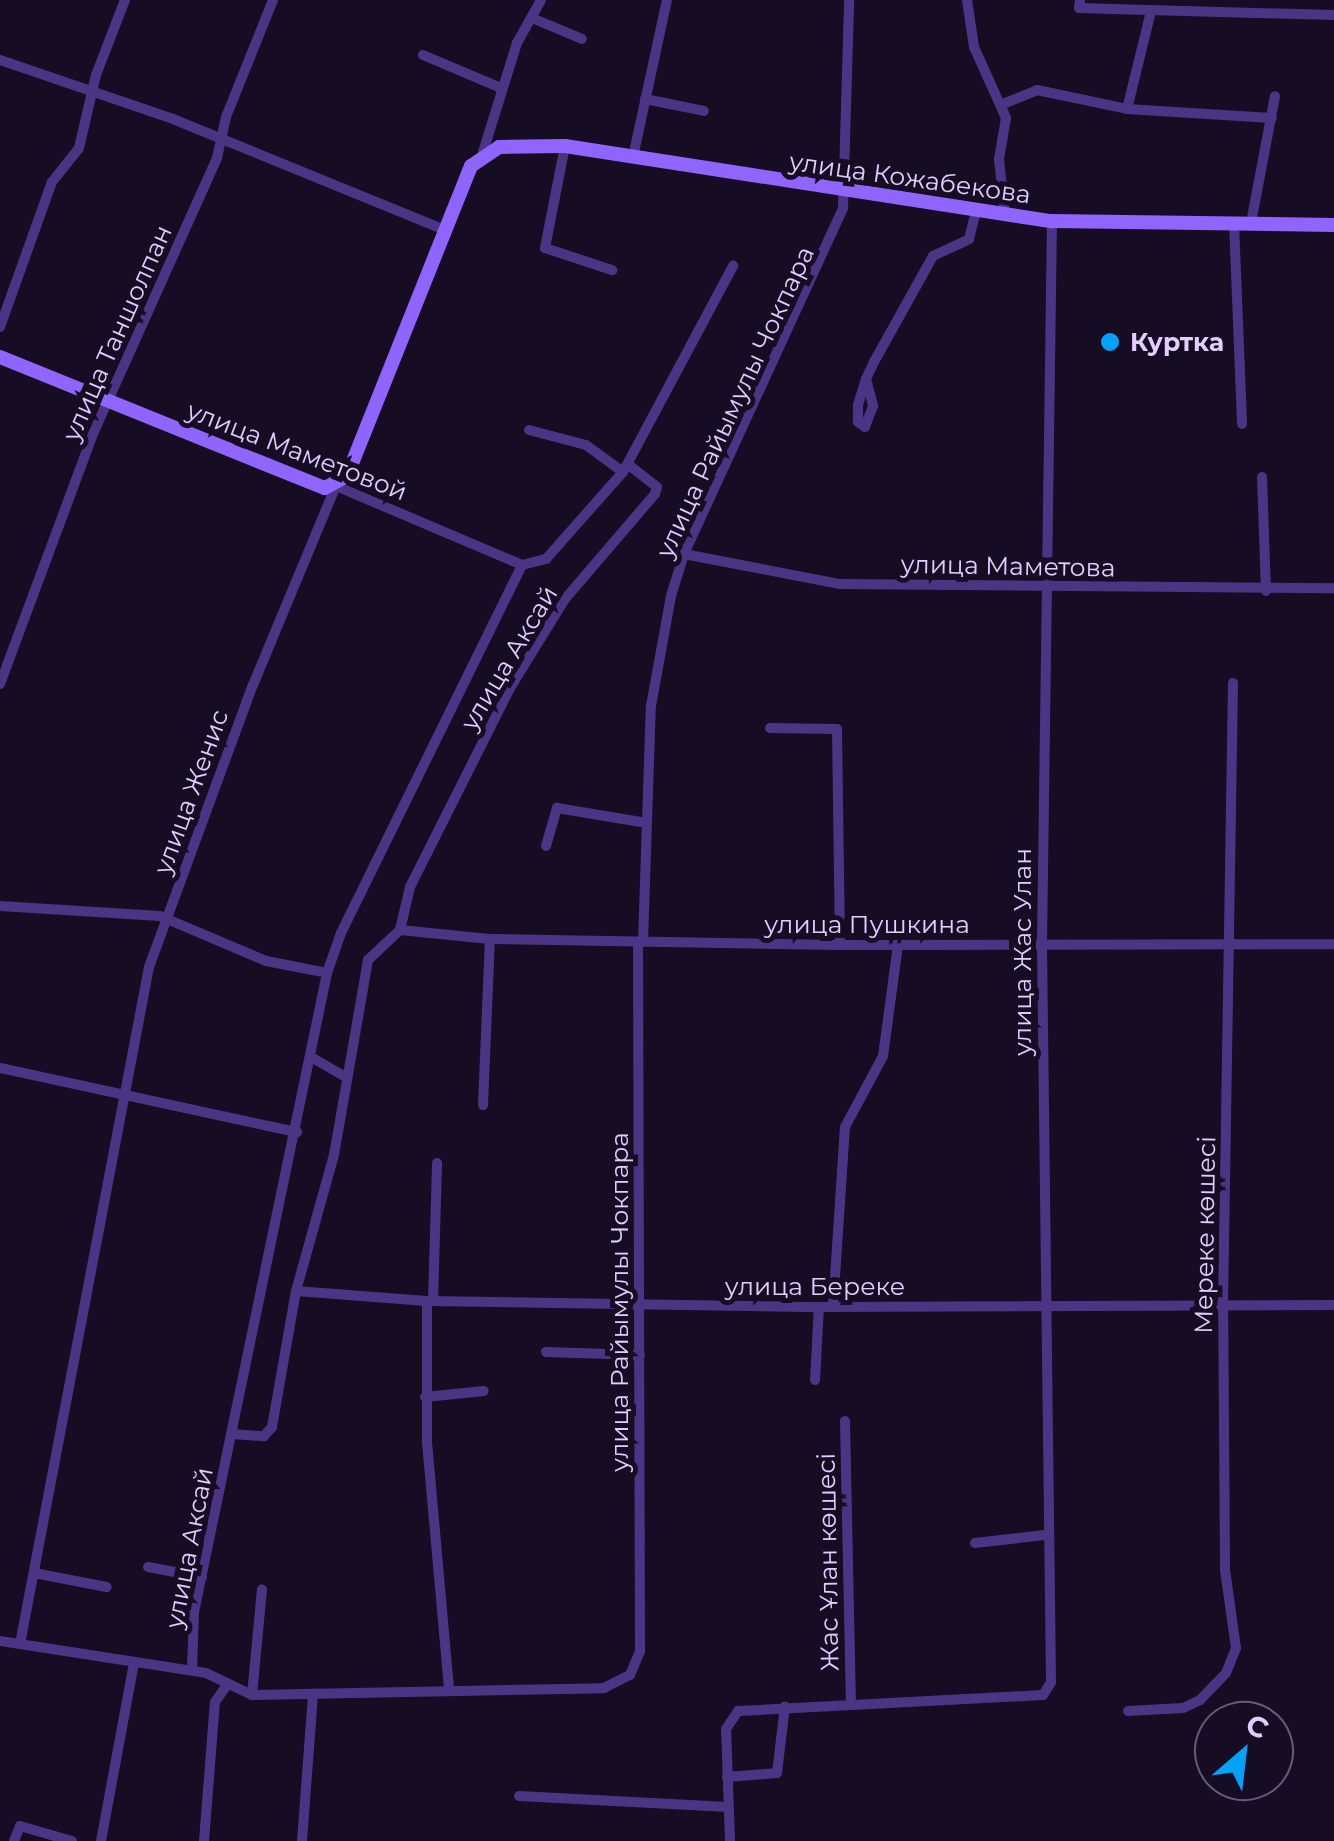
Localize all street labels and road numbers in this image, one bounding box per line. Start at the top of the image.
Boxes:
street label: улица Кожабекова [787,146,1033,210]
street label: улица Таншолпан [56,220,178,446]
street label: улица Райымулы Чокпара [650,242,820,562]
street label: улица Маметовой [183,395,411,507]
street label: улица Маметова [900,549,1116,583]
street label: улица Аксай [454,580,564,736]
street label: улица Женис [147,706,235,878]
street label: улица Жас Улан [1007,848,1037,1056]
street label: улица Пушкина [764,909,970,939]
street label: улица Райымулы Чокпара [604,1132,634,1472]
street label: Мереке көшесі [1188,1136,1222,1334]
street label: улица Береке [725,1271,905,1301]
street label: Жас Ұлан көшесі [811,1453,845,1671]
street label: улица Аксай [159,1465,219,1631]

